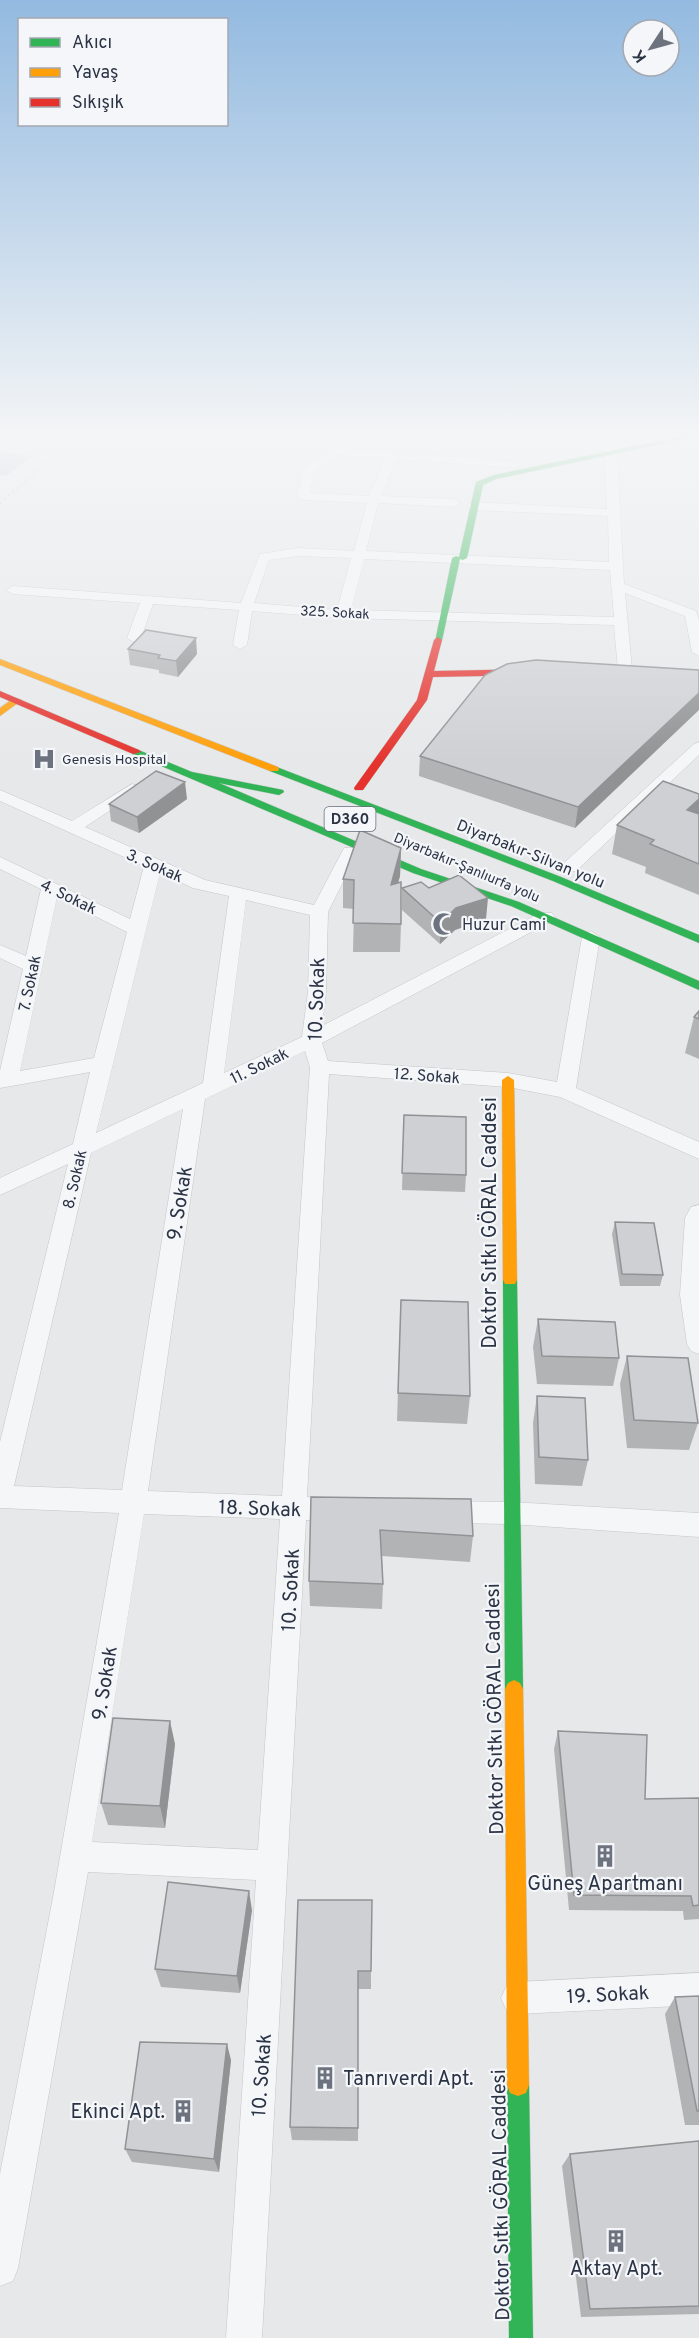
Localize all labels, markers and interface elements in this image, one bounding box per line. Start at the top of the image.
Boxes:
legend [18,18,228,126]
north arrow [621,18,681,78]
text: Akıcı [72,32,112,55]
text: K [629,45,652,66]
text: Yavaş [72,62,118,85]
text: Sıkışık [72,92,124,115]
street label: 325. Sokak [300,603,370,624]
hospital icon: Genesis Hospital [31,746,57,772]
place label: Genesis Hospital [62,752,166,769]
road number: D360 [324,807,376,831]
street label: Diyarbakır-Silvan yolu [453,816,607,894]
street label: Diyarbakır-Şanlıurfa yolu [391,830,542,907]
street label: 3. Sokak [123,845,186,888]
street label: 4. Sokak [37,876,100,920]
mosque icon: Huzur Cami [431,911,457,937]
place label: Huzur Cami [462,916,546,936]
street label: 7. Sokak [15,953,47,1014]
street label: 10. Sokak [304,957,332,1041]
street label: 11. Sokak [227,1044,292,1089]
street label: 12. Sokak [393,1065,461,1089]
street label: Doktor Sıtkı GÖRAL Caddesi [477,1097,504,1349]
street label: 8. Sokak [59,1148,92,1211]
street label: 9. Sokak [162,1164,200,1242]
street label: 18. Sokak [218,1496,302,1524]
street label: 10. Sokak [277,1548,307,1633]
street label: Doktor Sıtkı GÖRAL Caddesi [480,1583,511,1835]
street label: 9. Sokak [87,1644,125,1722]
building icon: Güneş Apartmanı [592,1843,618,1869]
place label: Güneş Apartmanı [527,1872,683,1898]
street label: 19. Sokak [566,1981,650,2011]
street label: 10. Sokak [247,2033,279,2118]
building icon: Tanrıverdi Apt. [312,2065,338,2091]
place label: Tanrıverdi Apt. [343,2067,474,2093]
street label: Doktor Sıtkı GÖRAL Caddesi [486,2069,517,2321]
building icon: Ekinci Apt. [170,2098,196,2124]
place label: Ekinci Apt. [70,2100,165,2126]
building icon: Aktay Apt. [603,2228,629,2254]
place label: Aktay Apt. [570,2257,662,2283]

